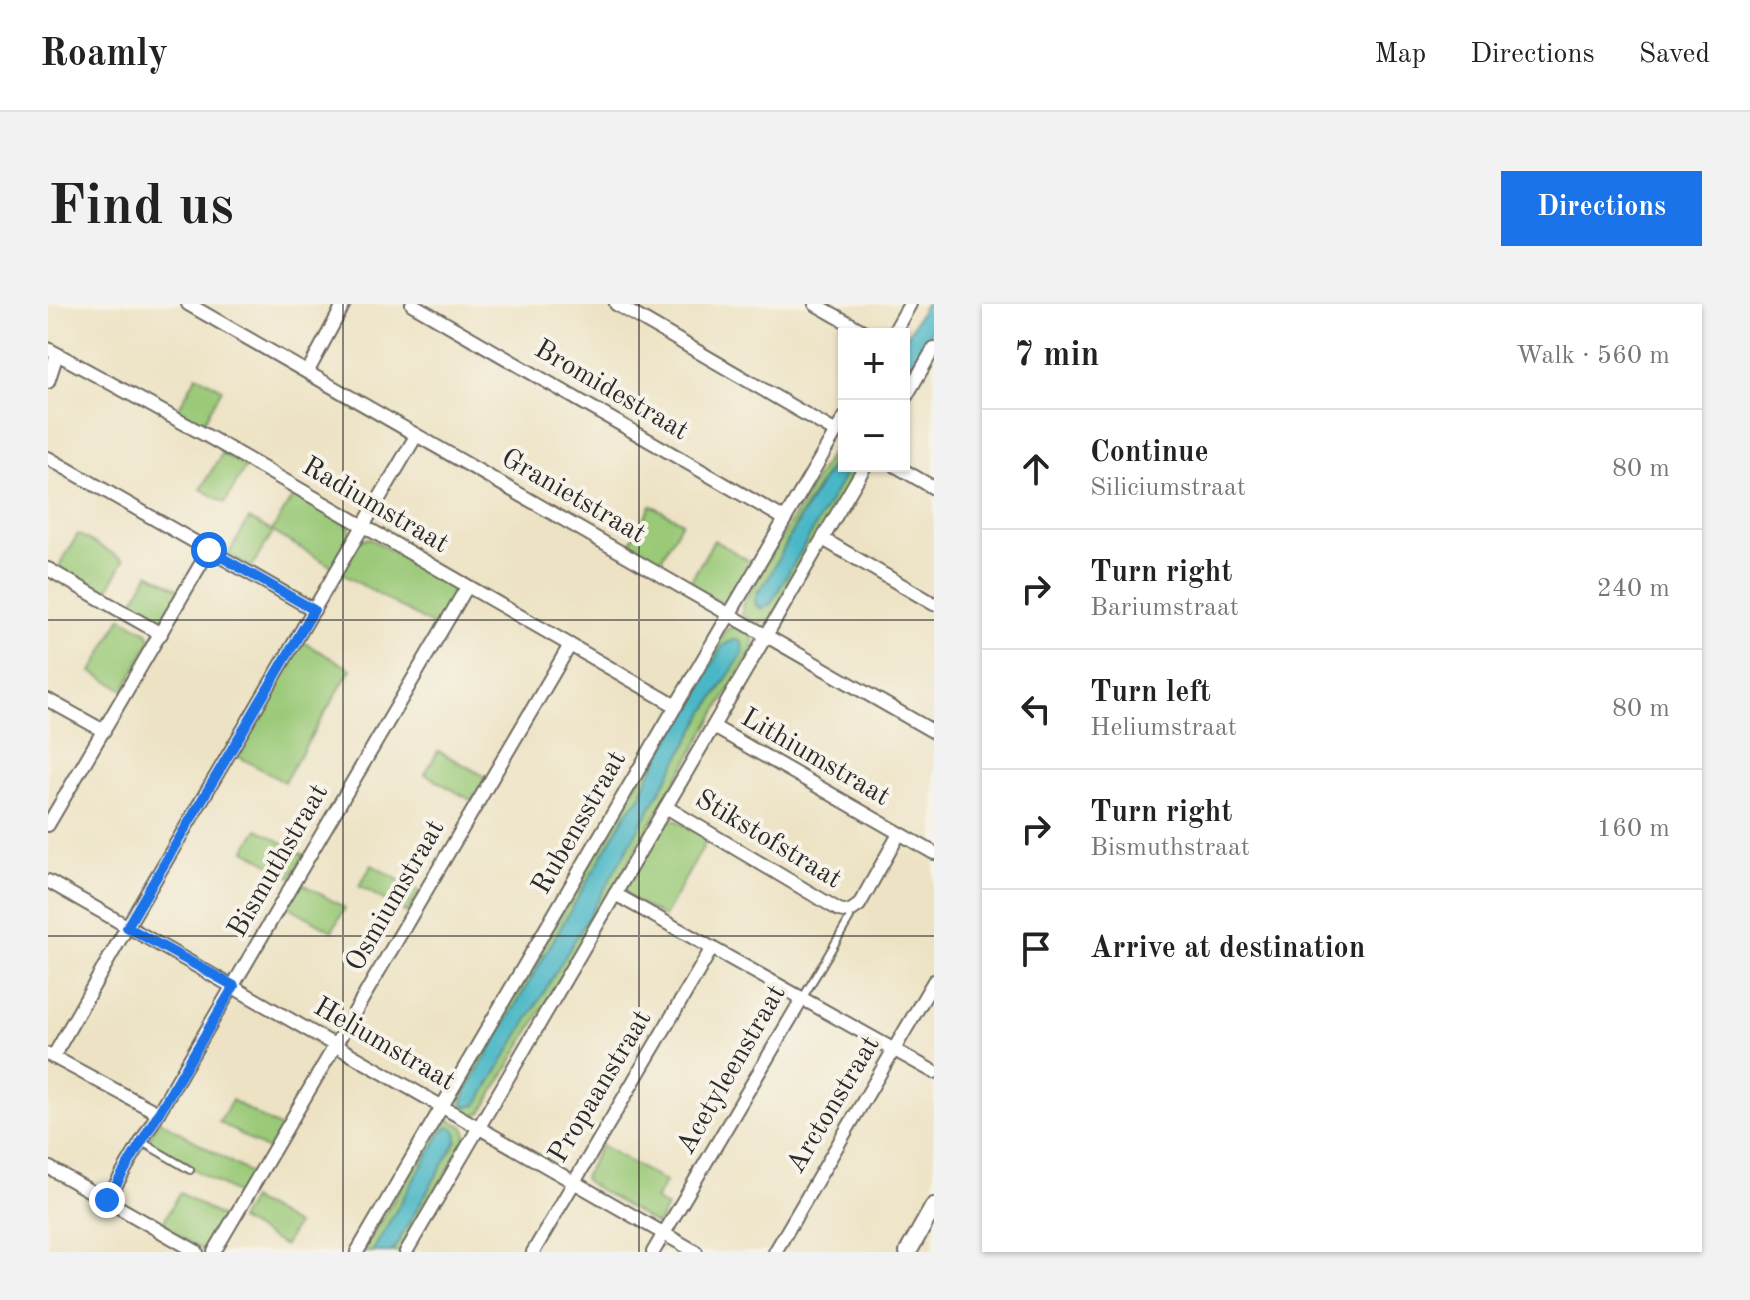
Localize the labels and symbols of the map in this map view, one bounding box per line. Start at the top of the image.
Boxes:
street label: Bromidestraat [529,336,693,446]
street label: Granietstraat [496,444,650,550]
street label: Radiumstraat [297,453,453,559]
route start [191,532,227,568]
street label: Lithiumstraat [736,704,894,812]
street label: Rubensstraat [528,747,632,899]
street label: Bismuthstraat [224,779,334,943]
street label: Stikstofstraat [690,785,846,895]
street label: Osmiumstraat [341,816,451,976]
street label: Acetyleenstraat [672,981,792,1159]
street label: Heliumstraat [309,993,459,1097]
street label: Propaanstraat [545,1006,657,1168]
street label: Arctonstraat [782,1031,886,1179]
route end [89,1182,125,1218]

